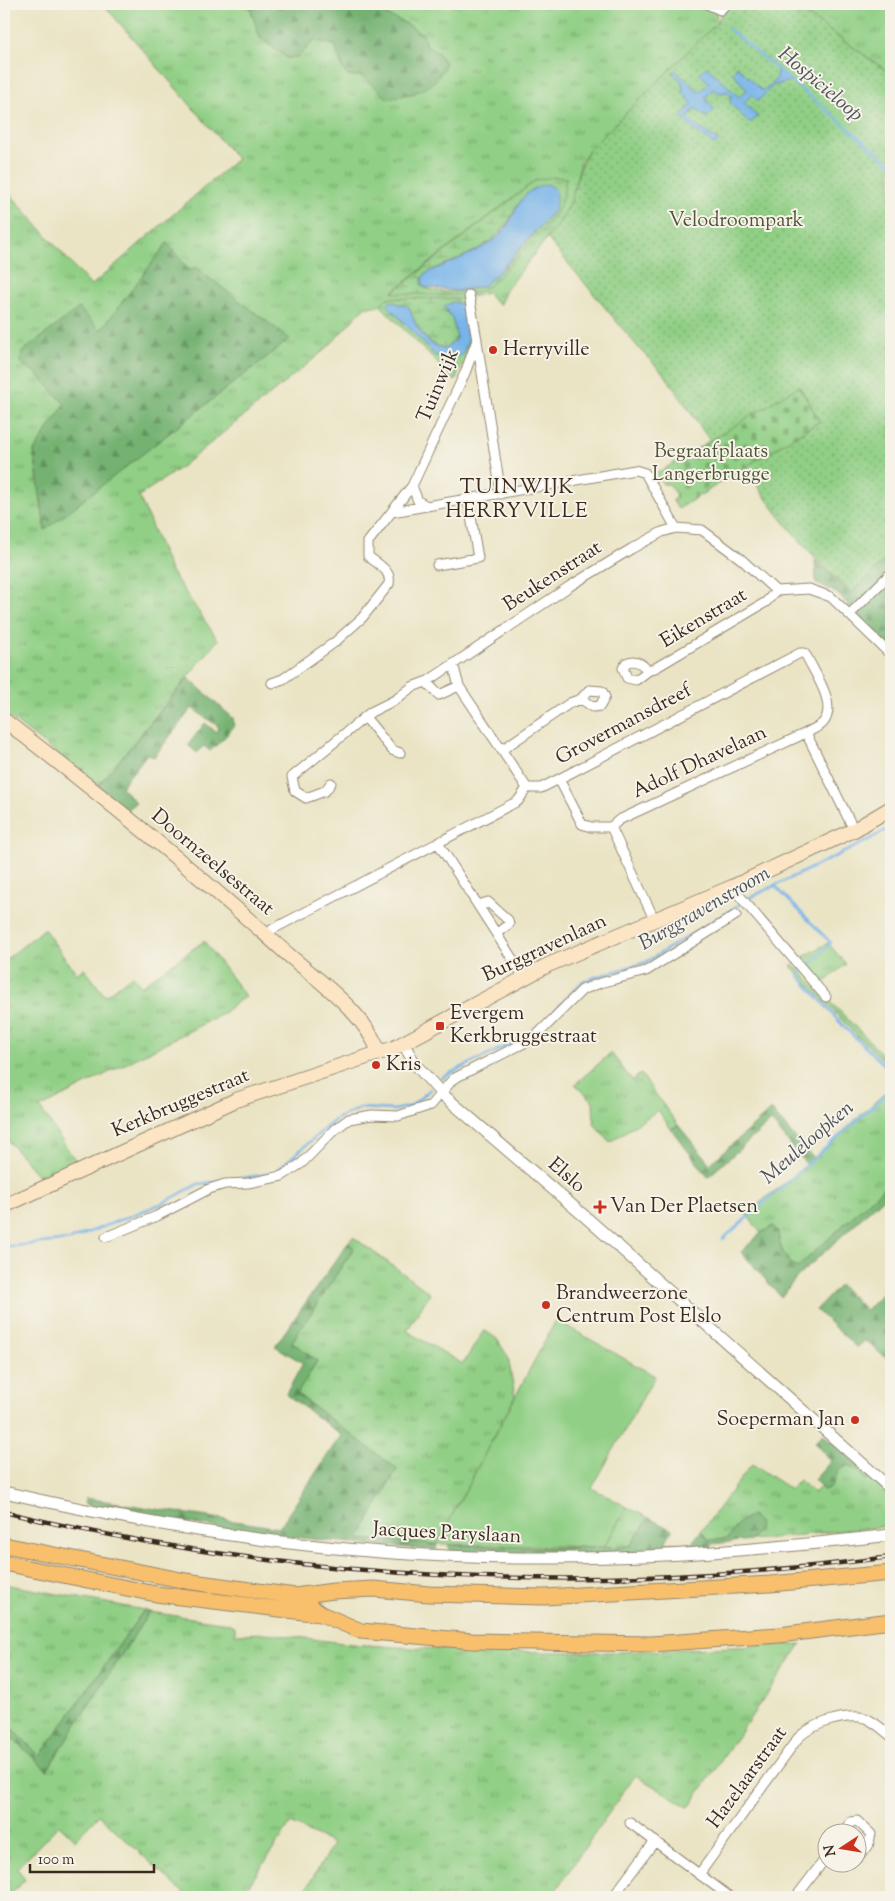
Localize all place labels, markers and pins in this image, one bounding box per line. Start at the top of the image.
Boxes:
place label: Herryville [503,336,590,365]
marker: Herryville [487,344,499,356]
place label: Evergem Kerkbruggestraat [450,1000,597,1052]
marker: Evergem Kerkbruggestraat [434,1020,446,1032]
place label: Kris [386,1051,421,1080]
marker: Kris [370,1059,382,1071]
place label: Van Der Plaetsen [610,1193,758,1222]
marker: Van Der Plaetsen [594,1201,606,1213]
place label: Brandweerzone Centrum Post Elslo [556,1280,721,1332]
marker: Brandweerzone Centrum Post Elslo [540,1299,552,1311]
place label: Soeperman Jan [716,1406,845,1435]
marker: Soeperman Jan [849,1414,861,1426]

